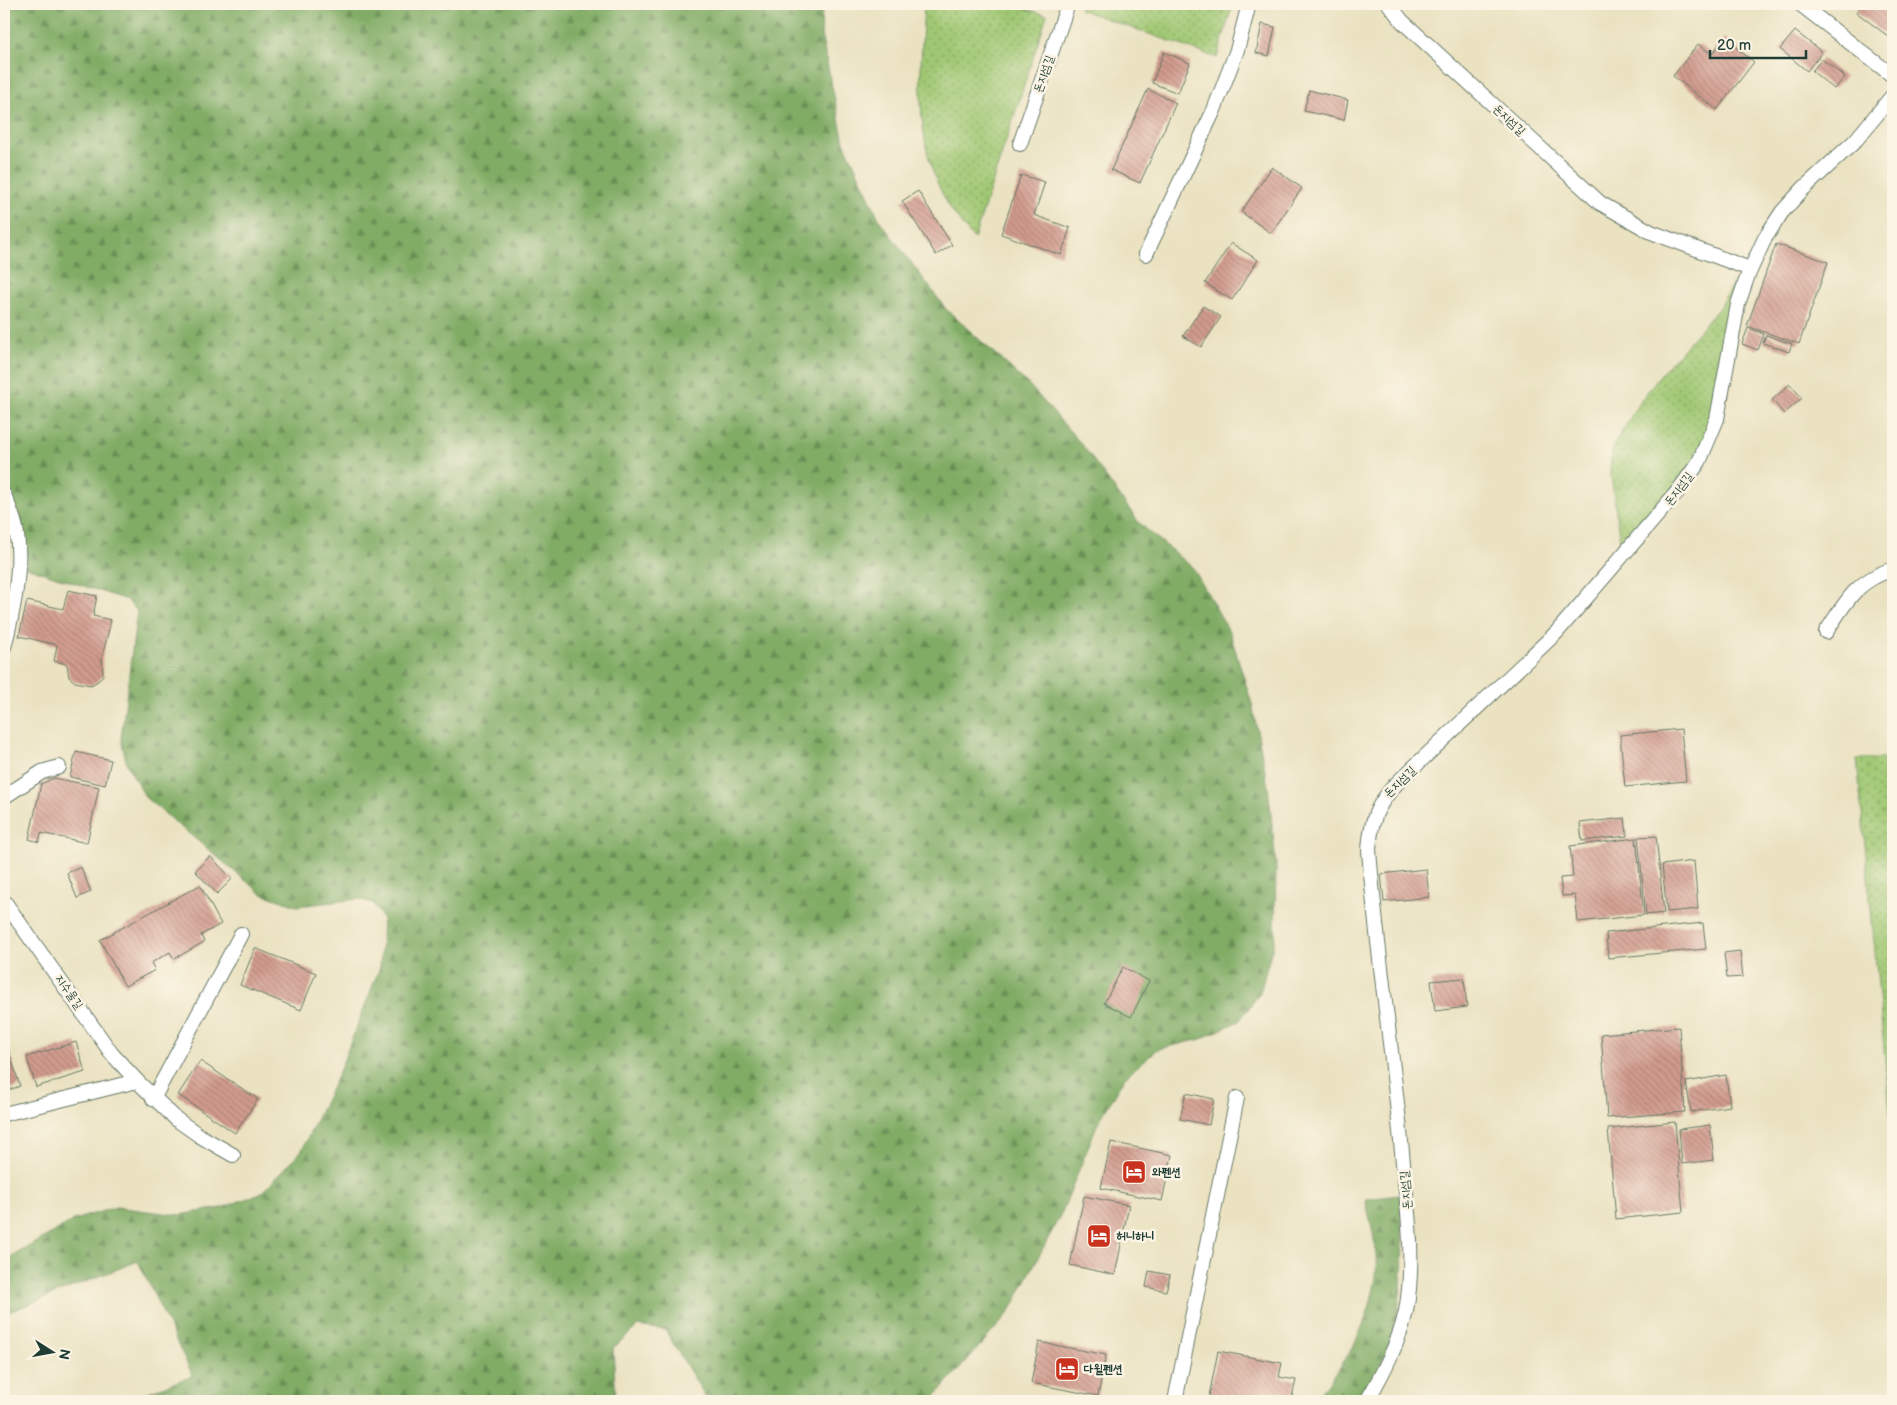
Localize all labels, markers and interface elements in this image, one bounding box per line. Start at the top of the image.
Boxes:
scale bar [1710,28,1806,60]
text: 20 m [1717,36,1751,55]
street label: 돈지섬길 [1031,53,1057,95]
street label: 돈지섬길 [1490,101,1528,139]
street label: 돈지섬길 [1661,469,1697,509]
street label: 돈지섬길 [1381,763,1419,801]
street label: 지수물길 [52,972,86,1012]
hotel icon: 와펜션 [1121,1159,1147,1185]
place label: 와펜션 [1152,1165,1181,1180]
street label: 돈지섬길 [1397,1170,1415,1210]
hotel icon: 허니하니 [1086,1223,1112,1249]
place label: 허니하니 [1116,1229,1155,1244]
north arrow [28,1328,78,1378]
text: N [55,1348,74,1361]
hotel icon: 다윌펜션 [1054,1356,1080,1382]
place label: 다윌펜션 [1083,1362,1123,1377]

